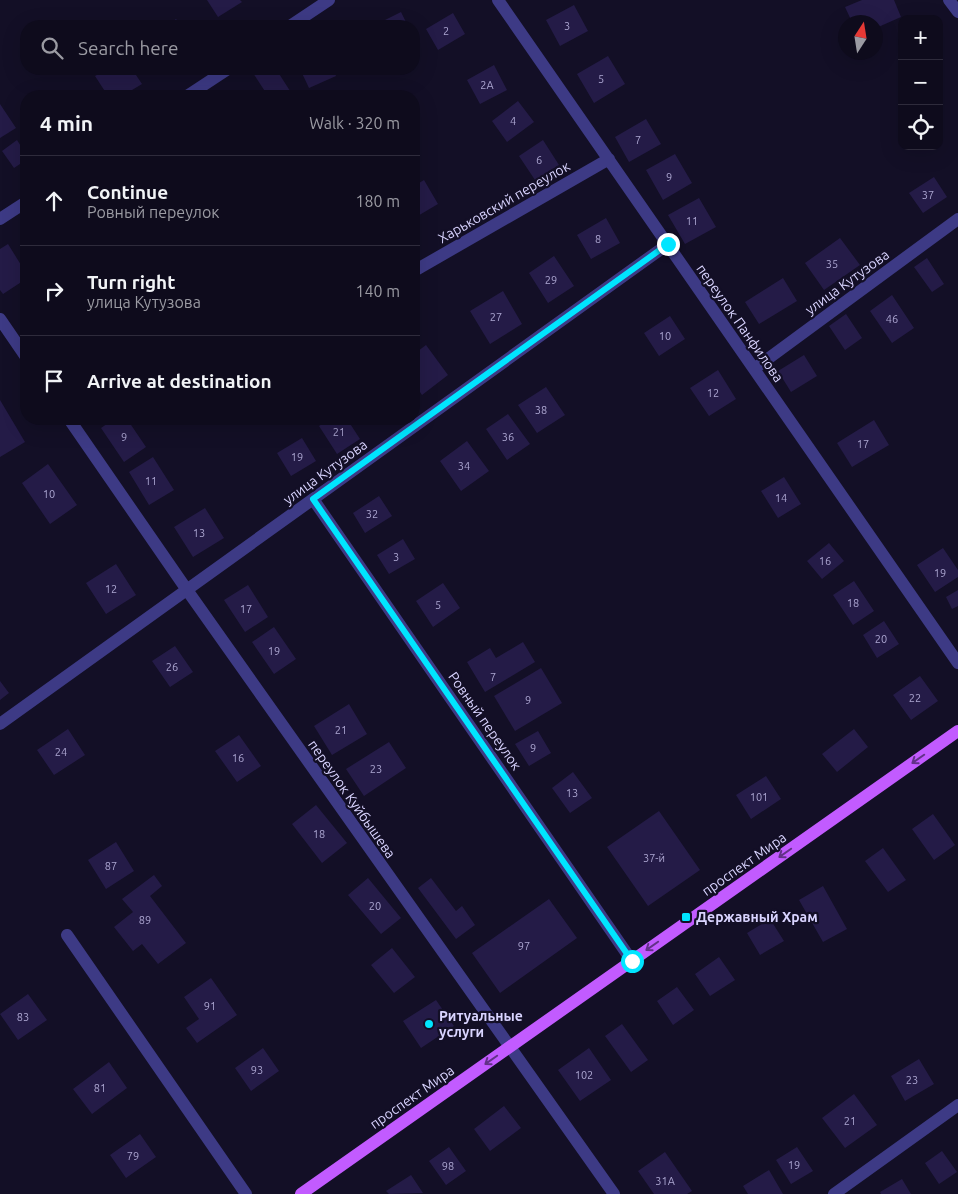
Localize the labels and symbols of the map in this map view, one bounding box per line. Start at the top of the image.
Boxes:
north arrow [838,15,883,60]
house number: 3 [564,20,570,32]
house number: 2 [443,25,449,37]
house number: 5 [598,73,604,85]
house number: 2А [480,79,495,91]
house number: 4 [510,115,516,127]
house number: 7 [635,134,641,146]
house number: 6 [536,154,542,166]
street label: Харьковский переулок [435,158,573,246]
house number: 9 [666,171,672,183]
house number: 37 [922,189,934,201]
house number: 11 [686,215,698,227]
house number: 8 [595,233,601,245]
route end [657,233,680,256]
street label: улица Кутузова [802,246,892,318]
house number: 35 [826,258,838,270]
street label: переулок Панфилова [693,261,787,385]
house number: 29 [545,274,557,286]
house number: 27 [490,311,502,323]
house number: 46 [886,313,898,325]
house number: 10 [659,330,671,342]
house number: 12 [707,387,719,399]
house number: 38 [535,404,547,416]
house number: 21 [333,426,345,438]
house number: 9 [121,431,127,443]
house number: 36 [502,431,514,443]
street label: улица Кутузова [280,436,370,508]
house number: 17 [857,438,869,450]
house number: 19 [291,451,303,463]
house number: 34 [458,460,470,472]
house number: 11 [145,475,157,487]
house number: 10 [43,488,55,500]
house number: 14 [775,492,787,504]
house number: 32 [366,508,378,520]
house number: 13 [193,527,205,539]
house number: 3 [393,551,399,563]
house number: 16 [819,555,831,567]
house number: 19 [934,567,946,579]
house number: 12 [105,583,117,595]
house number: 18 [847,597,859,609]
house number: 5 [435,599,441,611]
house number: 17 [240,603,252,615]
house number: 20 [875,633,887,645]
house number: 19 [268,645,280,657]
house number: 26 [166,661,178,673]
street label: Ровный переулок [445,669,525,773]
house number: 7 [490,671,496,683]
house number: 22 [909,692,921,704]
house number: 9 [525,694,531,706]
house number: 21 [335,724,347,736]
street label: переулок Куйбышева [305,737,399,861]
house number: 9 [530,742,536,754]
house number: 24 [55,746,67,758]
house number: 16 [232,752,244,764]
one-way arrow [911,754,925,764]
house number: 23 [370,763,382,775]
house number: 13 [566,787,578,799]
house number: 101 [750,791,768,803]
house number: 18 [313,828,325,840]
street label: проспект Мира [699,829,789,899]
one-way arrow [778,848,792,858]
house number: 37-й [643,852,665,864]
house number: 87 [105,860,117,872]
house number: 20 [369,900,381,912]
place label: Державный Храм [696,909,818,925]
marker: Державный Храм [680,911,692,923]
house number: 89 [139,914,151,926]
house number: 97 [518,940,530,952]
one-way arrow [646,941,660,952]
route start [621,950,644,973]
house number: 91 [204,1000,216,1012]
place label: Ритуальные услуги [439,1008,523,1040]
house number: 83 [17,1011,29,1023]
marker: Ритуальные услуги [423,1018,435,1030]
one-way arrow [484,1055,498,1065]
street label: проспект Мира [367,1062,457,1132]
house number: 93 [251,1064,263,1076]
house number: 102 [575,1069,593,1081]
house number: 23 [906,1074,918,1086]
house number: 81 [94,1082,106,1094]
house number: 21 [844,1115,856,1127]
house number: 79 [127,1150,139,1162]
house number: 19 [788,1159,800,1171]
house number: 98 [442,1160,454,1172]
house number: 31А [655,1175,676,1187]

